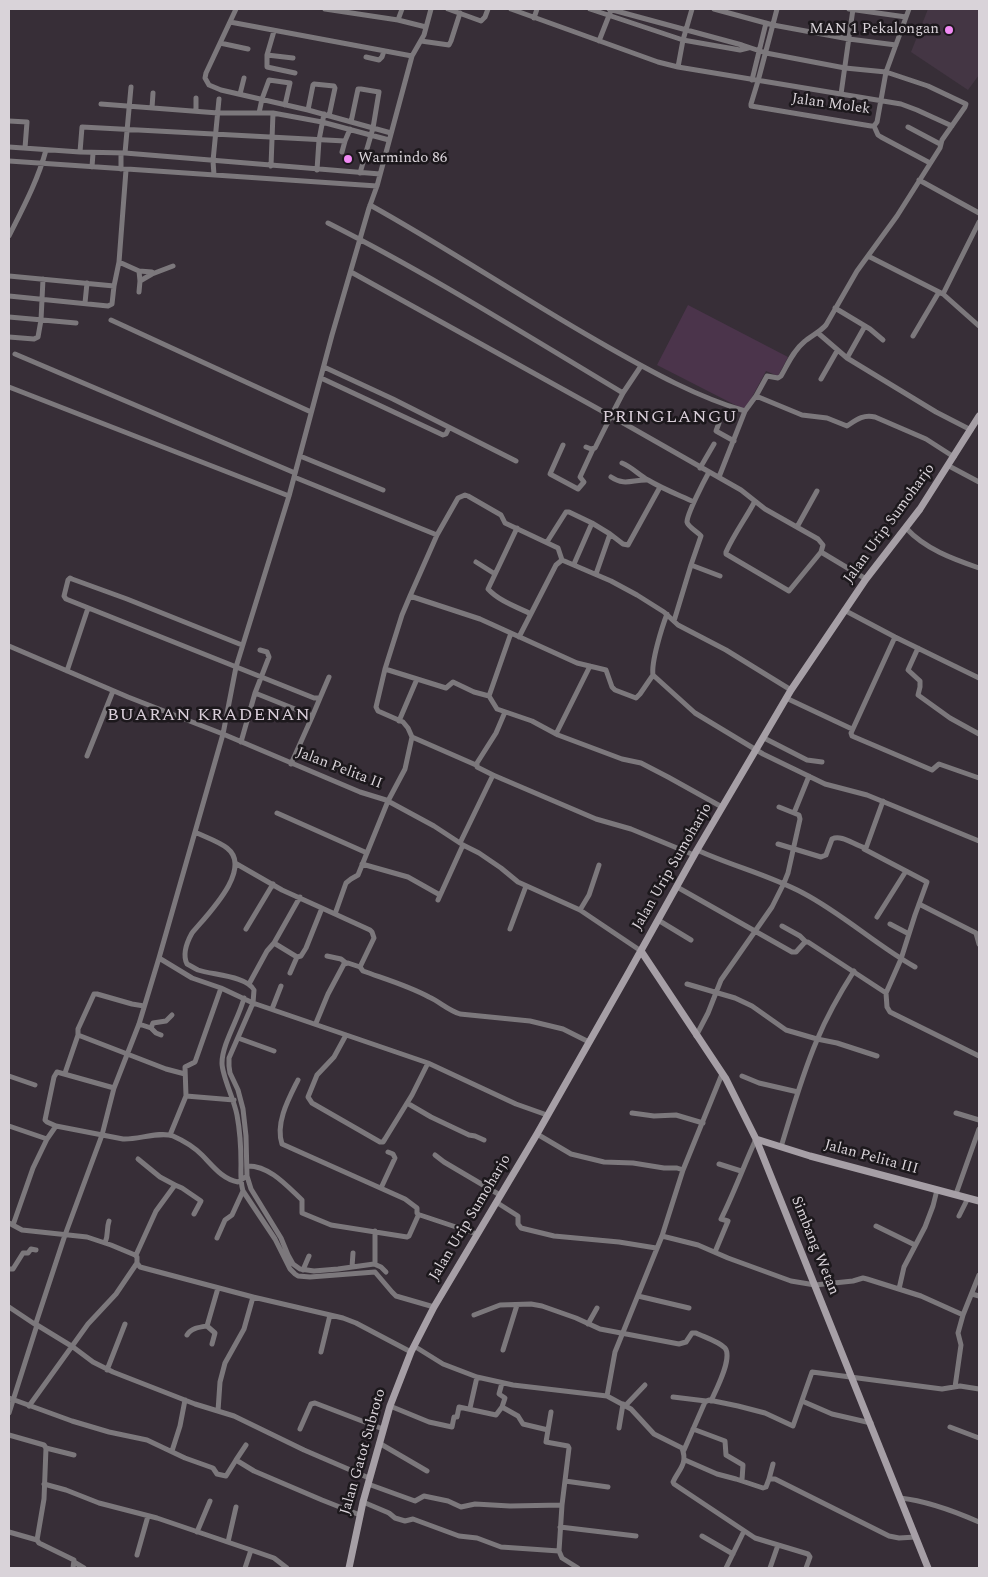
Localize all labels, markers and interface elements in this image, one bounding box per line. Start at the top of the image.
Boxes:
place label: MAN 1 Pekalongan [809,21,939,39]
marker: MAN 1 Pekalongan [943,24,955,36]
street label: Jalan Molek [790,91,872,119]
place label: Warmindo 86 [358,150,447,168]
marker: Warmindo 86 [342,153,354,165]
district label: PRINGLANGU [601,407,739,429]
street label: Jalan Urip Sumoharjo [840,461,940,587]
district label: BUARAN KRADENAN [105,705,313,727]
street label: Jalan Pelita II [293,744,385,794]
street label: Jalan Urip Sumoharjo [629,800,717,934]
street label: Jalan Pelita III [822,1137,920,1179]
street label: Jalan Urip Sumoharjo [426,1152,516,1284]
street label: Simbang Wetan [786,1194,842,1298]
street label: Jalan Gatot Subroto [337,1387,391,1517]

